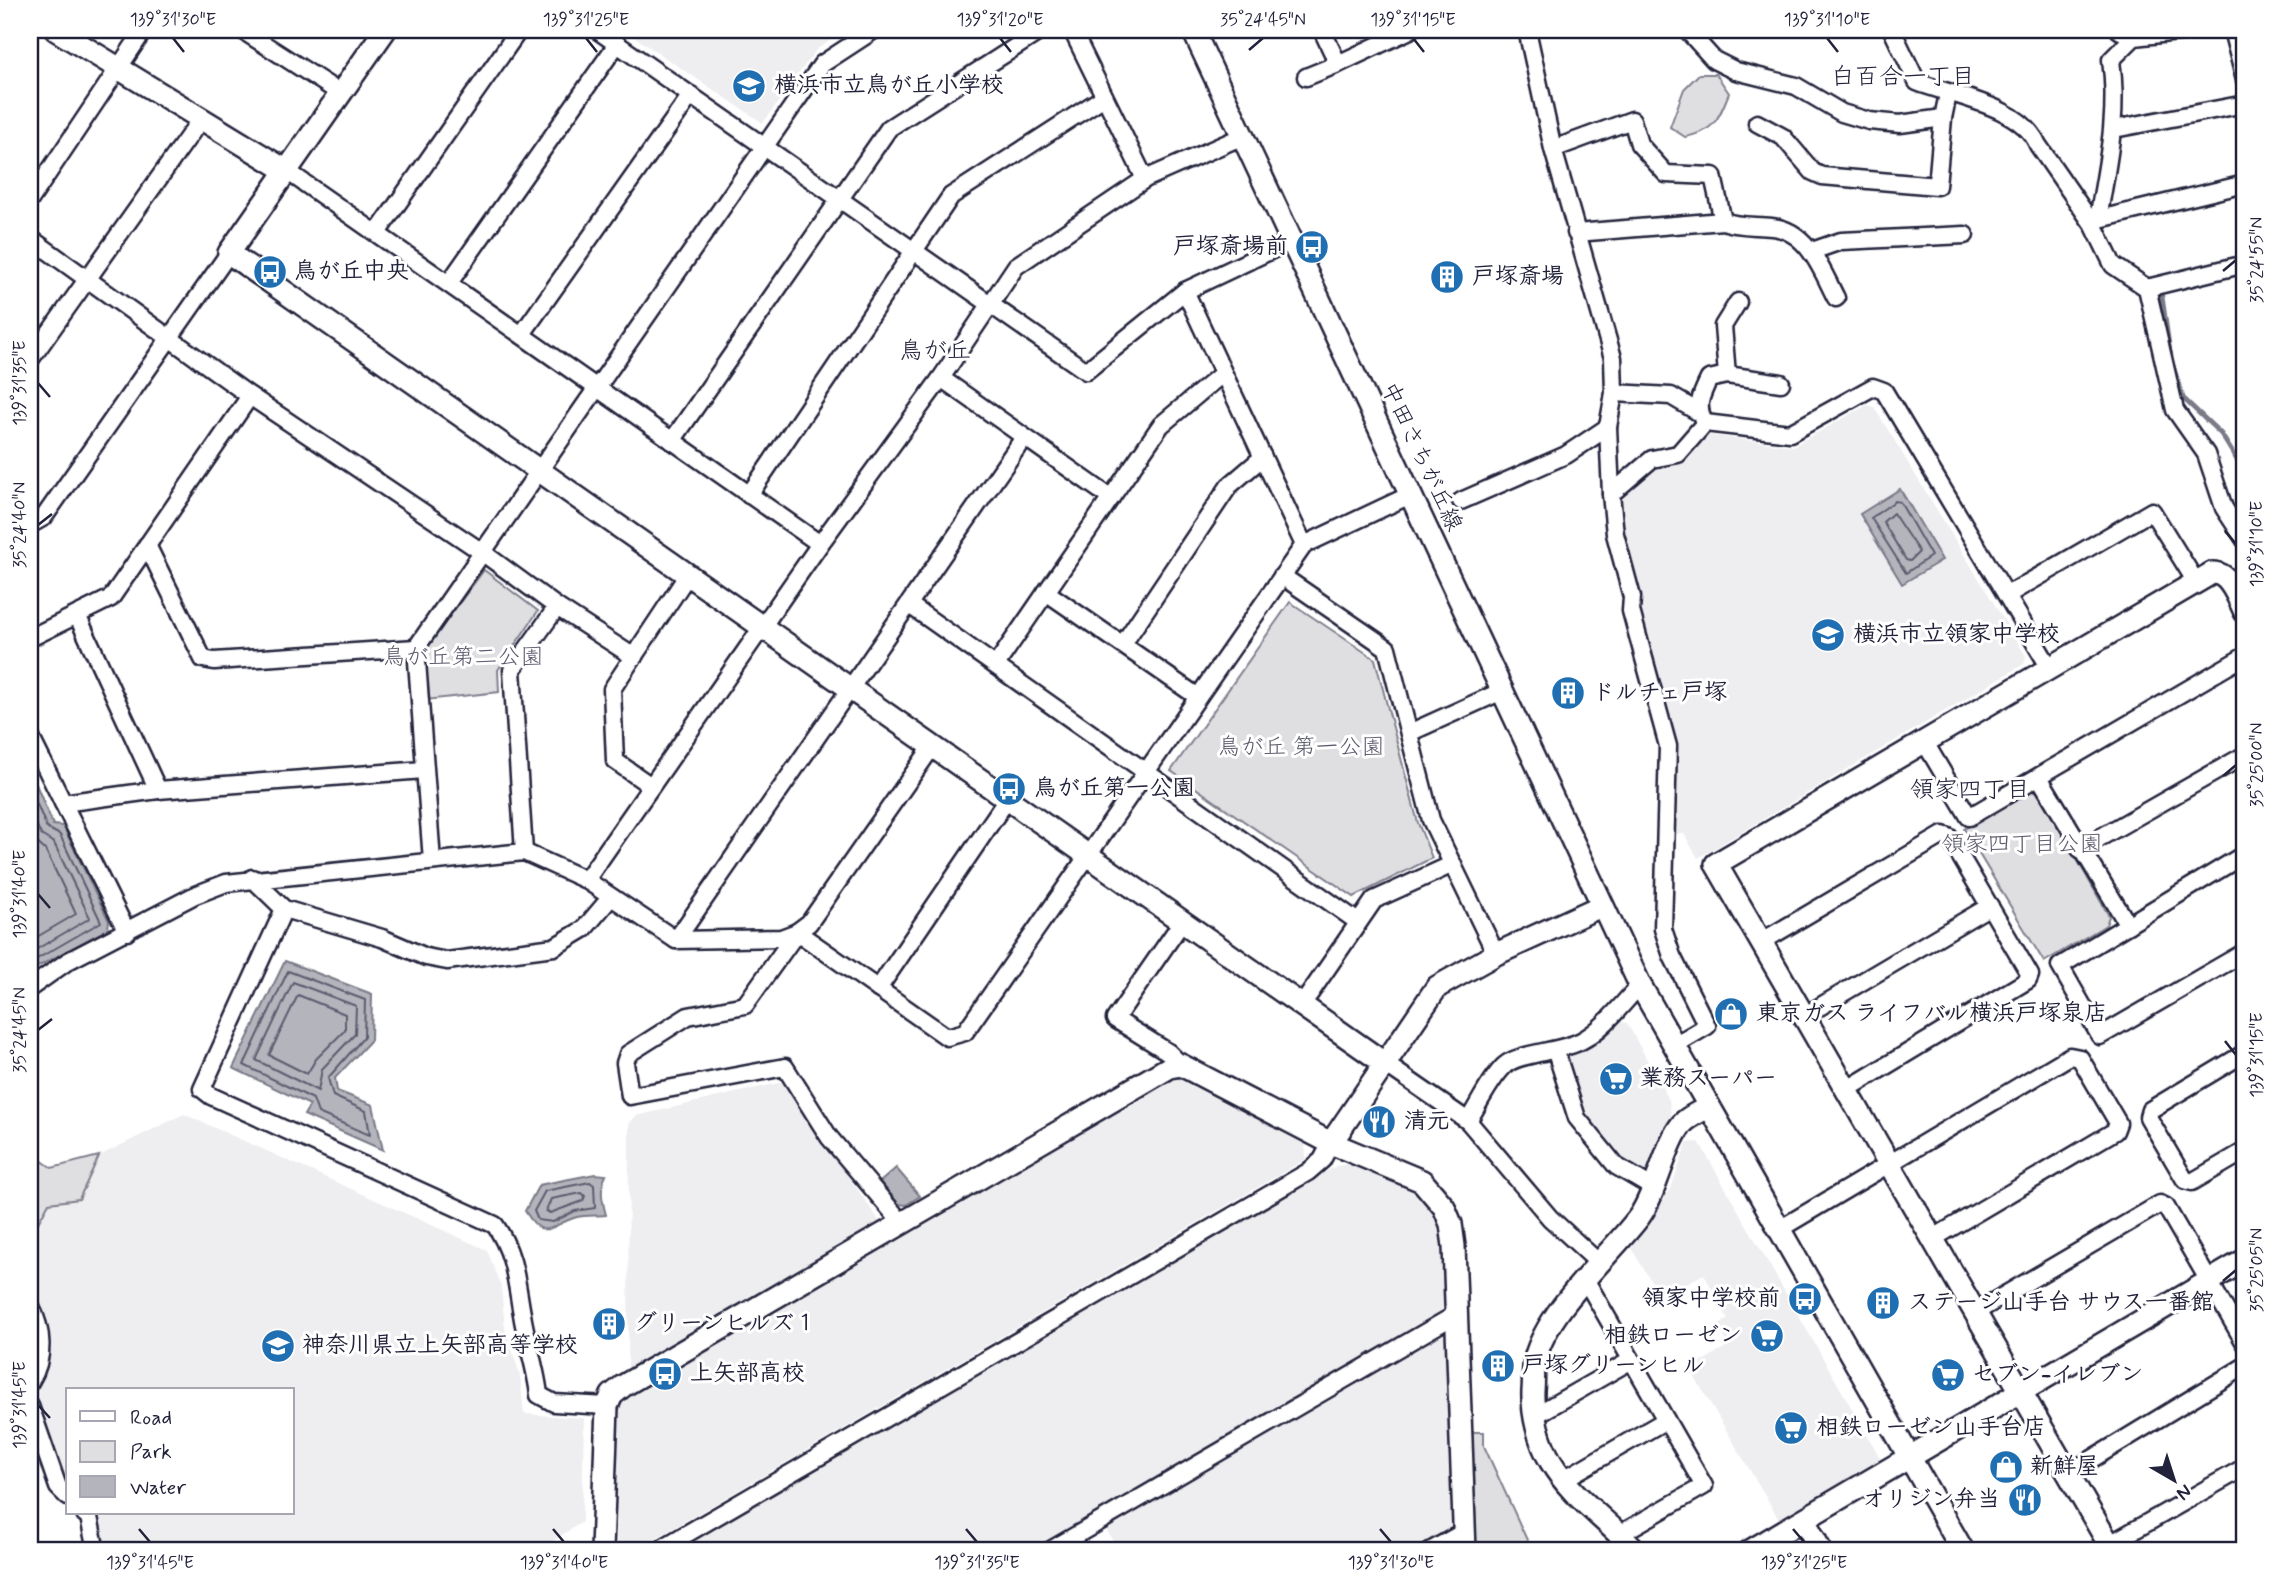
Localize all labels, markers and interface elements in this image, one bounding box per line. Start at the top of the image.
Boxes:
text: 139°31'30"E [130,8,216,32]
text: 139°31'25"E [543,8,629,32]
text: 139°31'20"E [956,8,1044,32]
text: 35°24'45"N [1220,8,1306,32]
text: 139°31'15"E [1370,8,1456,32]
text: 139°31'10"E [1784,8,1870,32]
district label: 白百合一丁目 [1831,62,1975,93]
school or university icon: 横浜市立鳥が丘小学校 [730,67,768,105]
place label: 横浜市立鳥が丘小学校 [774,71,1004,101]
text: 35°24'55"N [2245,217,2269,303]
bus stop icon: 戸塚斎場前 [1293,228,1331,266]
place label: 戸塚斎場前 [1173,232,1288,262]
bus stop icon: 鳥が丘中央 [251,253,289,291]
place label: 鳥が丘中央 [294,257,409,287]
building icon: 戸塚斎場 [1428,258,1466,296]
place label: 戸塚斎場 [1472,262,1564,292]
district label: 鳥が丘 [899,336,971,367]
text: 139°31'35"E [8,340,32,426]
street label: 中田さちが丘線 [1373,378,1469,536]
text: 35°24'40"N [8,482,32,568]
text: 139°31'10"E [2245,501,2269,587]
school or university icon: 横浜市立領家中学校 [1809,616,1847,654]
place label: 横浜市立領家中学校 [1853,620,2060,650]
park label: 鳥が丘第二公園 [383,643,544,673]
building icon: ドルチェ戸塚 [1549,674,1587,712]
place label: ドルチェ戸塚 [1592,678,1727,708]
text: 35°25'00"N [2245,723,2269,807]
park label: 鳥が丘 第一公園 [1217,733,1385,763]
bus stop icon: 鳥が丘第一公園 [990,770,1028,808]
place label: 鳥が丘第一公園 [1034,774,1195,804]
district label: 領家四丁目 [1910,775,2030,806]
park label: 領家四丁目公園 [1942,830,2103,860]
text: 139°31'40"E [8,850,32,938]
text: 35°24'45"N [8,987,32,1073]
shop icon: 東京ガス ライフバル横浜戸塚泉店 [1712,995,1750,1033]
place label: 東京ガス ライフバル横浜戸塚泉店 [1756,999,2107,1029]
text: 139°31'15"E [2245,1012,2269,1098]
supermarket icon: 業務スーパー [1597,1060,1635,1098]
place label: 業務スーパー [1640,1064,1777,1094]
restaurant icon: 清元 [1360,1103,1398,1141]
place label: 清元 [1404,1107,1450,1137]
text: 35°25'05"N [2245,1228,2269,1312]
bus stop icon: 領家中学校前 [1786,1280,1824,1318]
place label: 領家中学校前 [1642,1284,1780,1314]
building icon: ステージ山手台 サウス一番館 [1864,1284,1902,1322]
place label: ステージ山手台 サウス一番館 [1908,1288,2214,1318]
building icon: グリーンヒルズ１ [590,1305,628,1343]
place label: グリーンヒルズ１ [634,1309,817,1339]
supermarket icon: 相鉄ローゼン [1748,1317,1786,1355]
place label: 相鉄ローゼン [1604,1321,1742,1351]
school or university icon: 神奈川県立上矢部高等学校 [259,1327,297,1365]
place label: 神奈川県立上矢部高等学校 [302,1331,578,1361]
building icon: 戸塚グリーンヒル [1479,1347,1517,1385]
place label: 戸塚グリーンヒル [1522,1351,1705,1381]
bus stop icon: 上矢部高校 [646,1355,684,1393]
supermarket icon: セブン-イレブン [1929,1356,1967,1394]
place label: 上矢部高校 [690,1359,805,1389]
place label: セブン-イレブン [1972,1360,2143,1390]
text: 139°31'45"E [8,1361,32,1449]
legend [66,1388,294,1514]
text: Road [130,1404,172,1432]
supermarket icon: 相鉄ローゼン山手台店 [1772,1409,1810,1447]
place label: 相鉄ローゼン山手台店 [1816,1413,2046,1443]
text: Park [130,1438,172,1466]
north arrow [2138,1444,2208,1514]
shop icon: 新鮮屋 [1987,1448,2025,1486]
place label: 新鮮屋 [2030,1452,2099,1482]
text: Water [130,1474,186,1502]
text: N [2171,1478,2197,1506]
restaurant icon: オリジン弁当 [2006,1481,2044,1519]
place label: オリジン弁当 [1862,1485,2000,1515]
text: 139°31'45"E [106,1551,194,1575]
text: 139°31'40"E [520,1551,608,1575]
text: 139°31'35"E [934,1551,1020,1575]
text: 139°31'30"E [1348,1551,1434,1575]
text: 139°31'25"E [1761,1551,1847,1575]

